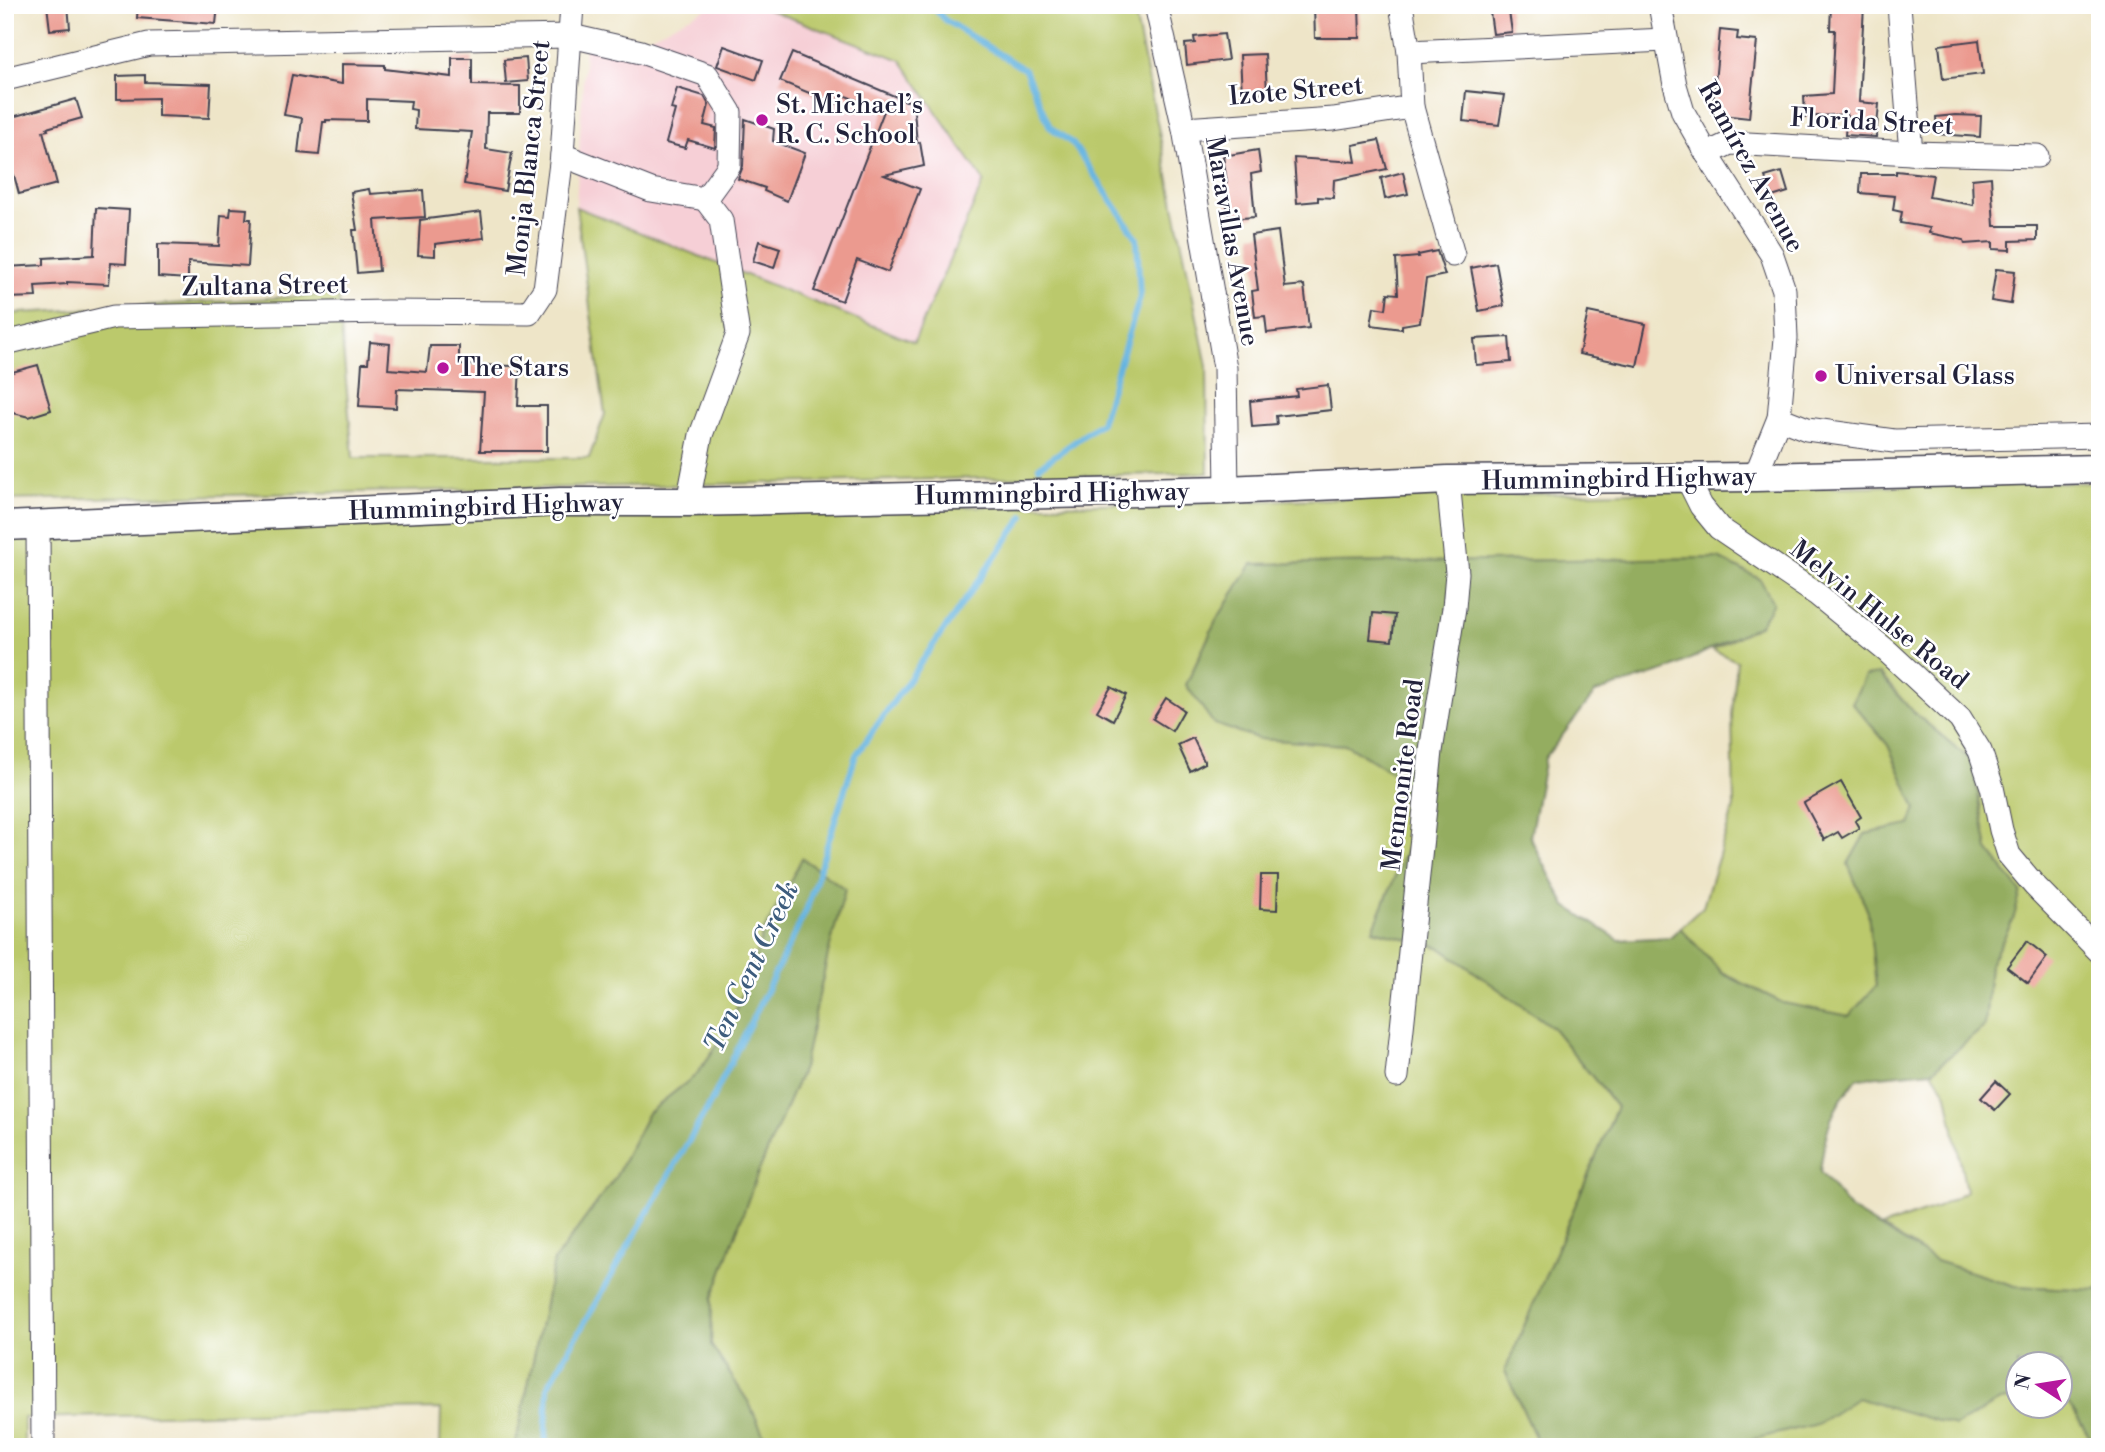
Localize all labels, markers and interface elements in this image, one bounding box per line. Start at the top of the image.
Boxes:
street label: Monja Blanca Street [501,38,557,278]
street label: Izote Street [1227,69,1365,113]
street label: Ramírez Avenue [1691,76,1811,258]
place label: St. Michael’s R. C. School [776,89,923,151]
street label: Florida Street [1789,102,1955,142]
marker: St. Michael’s R. C. School [754,112,770,128]
street label: Maravillas Avenue [1198,133,1266,349]
street label: Zultana Street [181,269,349,303]
place label: The Stars [457,352,569,384]
marker: The Stars [435,360,451,376]
place label: Universal Glass [1835,360,2015,392]
marker: Universal Glass [1813,368,1829,384]
street label: Hummingbird Highway [1481,461,1757,497]
street label: Hummingbird Highway [914,476,1190,512]
street label: Hummingbird Highway [348,486,624,528]
street label: Melvin Hulse Road [1783,533,1975,697]
street label: Mennonite Road [1375,677,1431,873]
water label: Ten Cent Creek [697,876,807,1058]
north arrow [2004,1350,2074,1420]
text: N [2010,1372,2037,1392]

